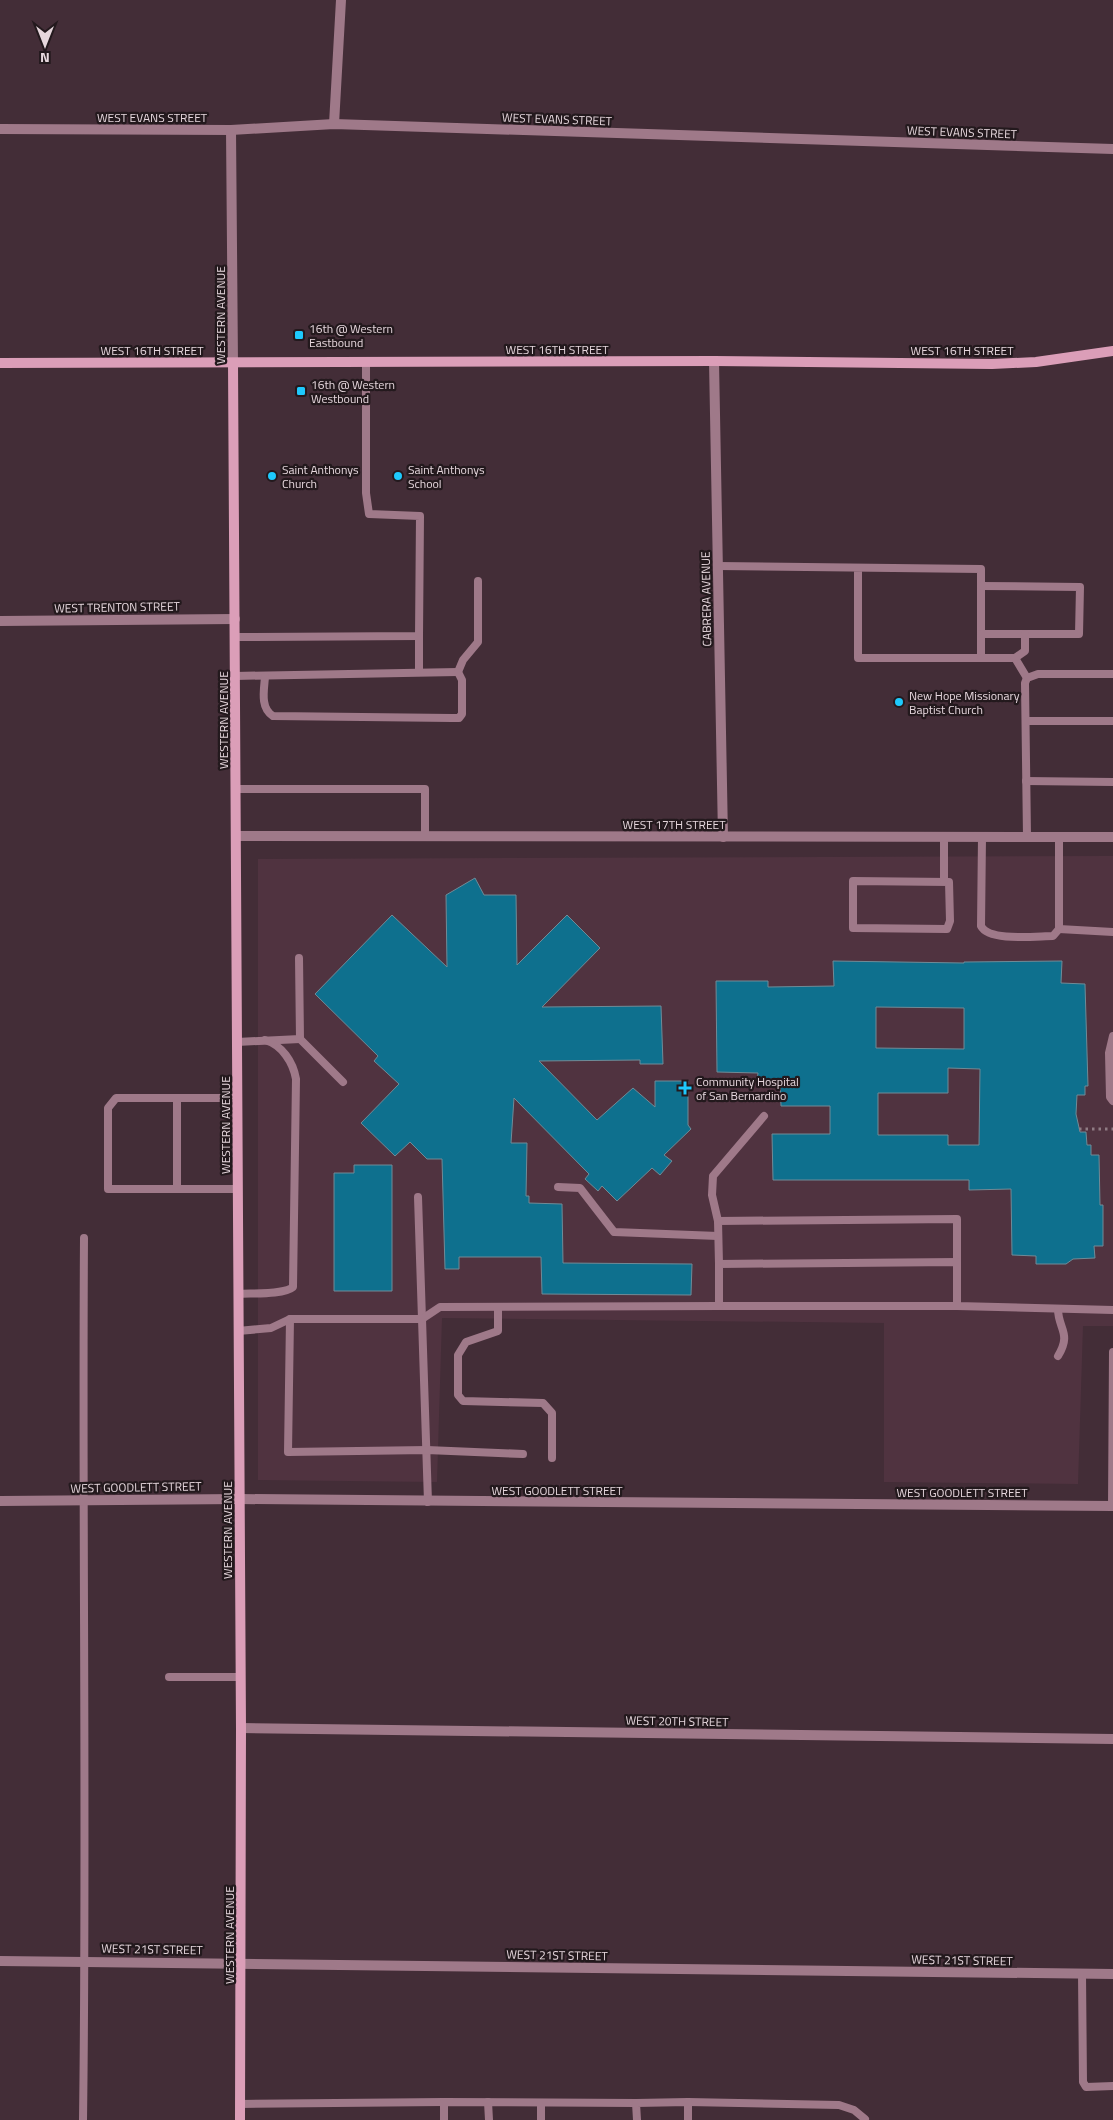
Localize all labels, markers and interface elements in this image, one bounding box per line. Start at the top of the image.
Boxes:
north arrow [20,20,70,70]
text: N [40,48,50,69]
street label: WEST EVANS STREET [97,108,208,127]
street label: WEST EVANS STREET [502,108,613,130]
street label: WEST EVANS STREET [907,121,1018,143]
street label: WESTERN AVENUE [211,266,230,364]
place label: 16th @ Western Eastbound [309,319,393,352]
marker: 16th @ Western Eastbound [293,329,305,341]
street label: WEST 16TH STREET [506,340,609,359]
street label: WEST 16TH STREET [101,341,204,360]
street label: WEST 16TH STREET [911,341,1014,360]
place label: 16th @ Western Westbound [311,375,395,408]
marker: 16th @ Western Westbound [295,385,307,397]
place label: Saint Anthonys Church [282,460,359,493]
place label: Saint Anthonys School [408,460,485,493]
marker: Saint Anthonys Church [266,470,278,482]
marker: Saint Anthonys School [392,470,404,482]
street label: CABRERA AVENUE [696,551,716,647]
street label: WEST TRENTON STREET [54,596,181,618]
street label: WESTERN AVENUE [214,671,233,769]
place label: New Hope Missionary Baptist Church [909,686,1020,719]
marker: New Hope Missionary Baptist Church [893,696,905,708]
street label: WEST 17TH STREET [623,815,726,834]
place label: Community Hospital of San Bernardino [696,1072,799,1105]
street label: WESTERN AVENUE [216,1076,235,1174]
marker: Community Hospital of San Bernardino [678,1081,692,1095]
street label: WEST GOODLETT STREET [70,1476,202,1498]
street label: WESTERN AVENUE [218,1481,237,1579]
street label: WEST GOODLETT STREET [491,1481,623,1500]
street label: WEST GOODLETT STREET [896,1483,1028,1502]
street label: WEST 20TH STREET [625,1711,729,1731]
street label: WESTERN AVENUE [220,1886,239,1984]
street label: WEST 21ST STREET [101,1939,204,1959]
street label: WEST 21ST STREET [506,1945,609,1965]
street label: WEST 21ST STREET [911,1950,1014,1970]

